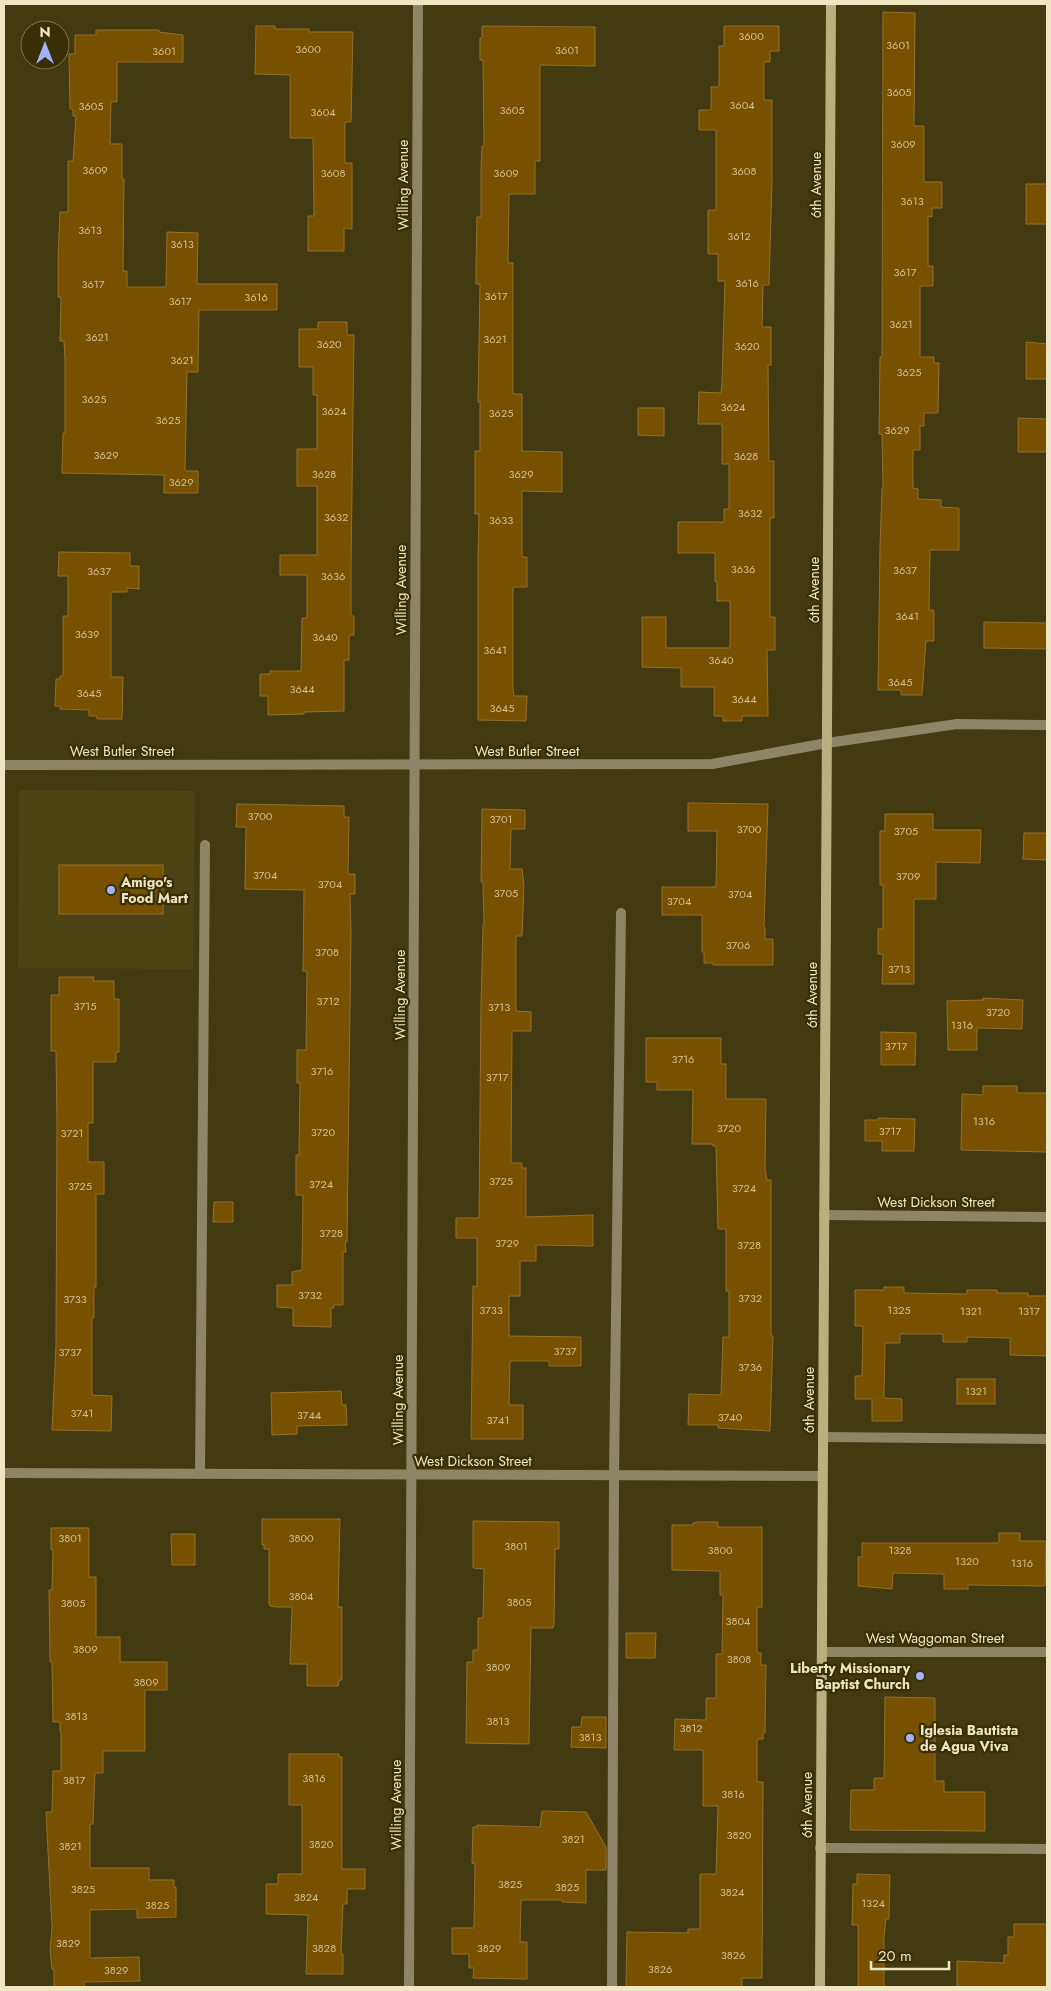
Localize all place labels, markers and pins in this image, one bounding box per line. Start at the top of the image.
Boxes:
place label: Amigo's Food Mart [120,872,188,908]
marker: Amigo's Food Mart [105,884,117,896]
place label: Liberty Missionary Baptist Church [790,1658,911,1694]
marker: Liberty Missionary Baptist Church [914,1670,926,1682]
place label: Iglesia Bautista de Agua Viva [920,1720,1018,1756]
marker: Iglesia Bautista de Agua Viva [904,1732,916,1744]

